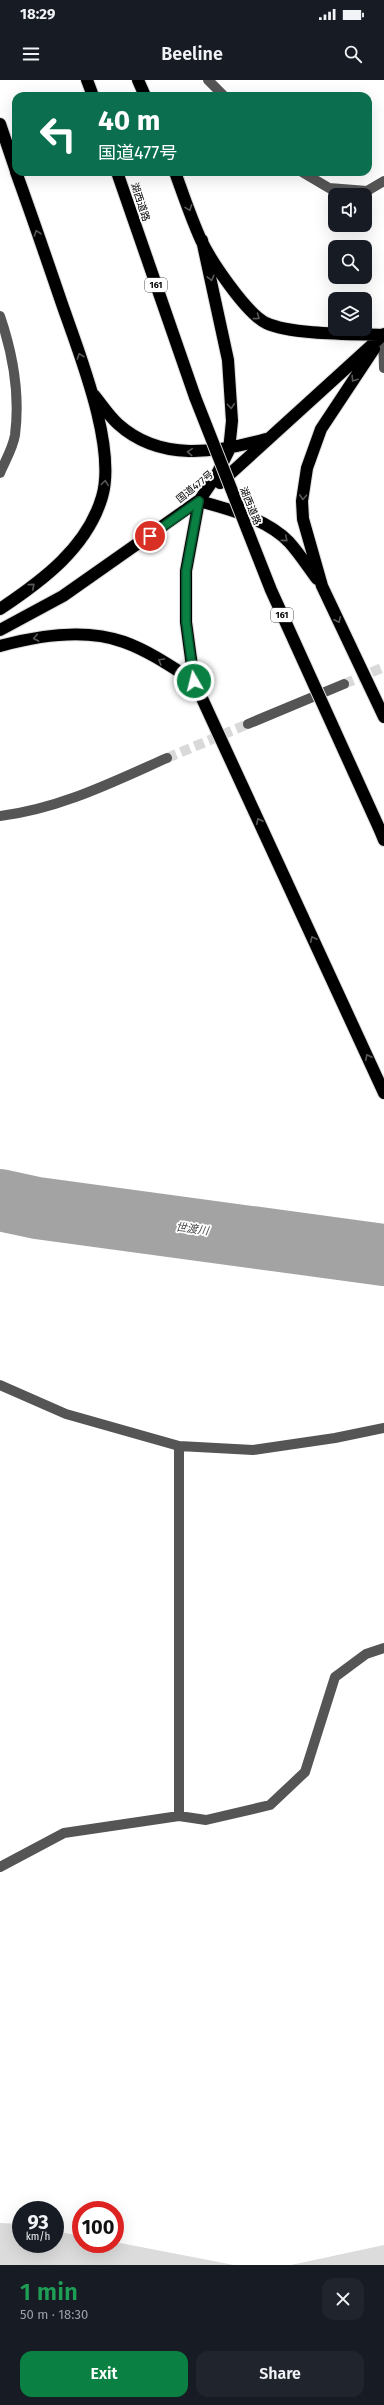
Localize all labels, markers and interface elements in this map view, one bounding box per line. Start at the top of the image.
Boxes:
text: 18:29 [20,5,55,23]
icon: menu [20,43,42,65]
text: Beeline [161,43,223,65]
icon: search [342,43,364,65]
text: 40 m [98,104,161,137]
icon: left [32,108,84,160]
text: 国道477号 [98,142,177,164]
street label: 湖西道路 [128,181,152,223]
map controls [328,188,372,336]
button: sound [328,188,372,232]
one-way arrow [184,205,192,212]
one-way arrow [34,230,42,237]
button: search [328,240,372,284]
one-way arrow [206,275,215,282]
road number: 161 [145,278,167,292]
button: layers [328,292,372,336]
one-way arrow [253,312,260,319]
one-way arrow [76,353,84,360]
one-way arrow [351,375,359,382]
one-way arrow [227,403,235,409]
one-way arrow [187,447,193,456]
street label: 国道477号 [174,469,216,505]
one-way arrow [100,480,109,486]
street label: 湖西道路 [237,485,263,527]
one-way arrow [298,494,307,500]
pin [133,519,167,553]
icon: arrive [139,525,161,547]
one-way arrow [280,535,288,542]
one-way arrow [27,584,34,591]
road number: 161 [271,608,293,622]
one-way arrow [333,616,341,623]
one-way arrow [33,634,40,642]
one-way arrow [158,658,165,665]
position arrow [173,660,215,702]
one-way arrow [256,818,264,826]
one-way arrow [310,936,318,944]
one-way arrow [365,1054,373,1062]
water label: 世渡川 [175,1220,210,1238]
speed limit sign: 100 [72,2201,124,2253]
text: 93 [27,2210,49,2234]
text: km/h [26,2231,50,2243]
text: 1 min [20,2278,78,2306]
button: close [322,2278,364,2320]
text: 50 m · 18:30 [20,2307,88,2322]
button: Exit [20,2351,188,2397]
button: Share [196,2351,364,2397]

